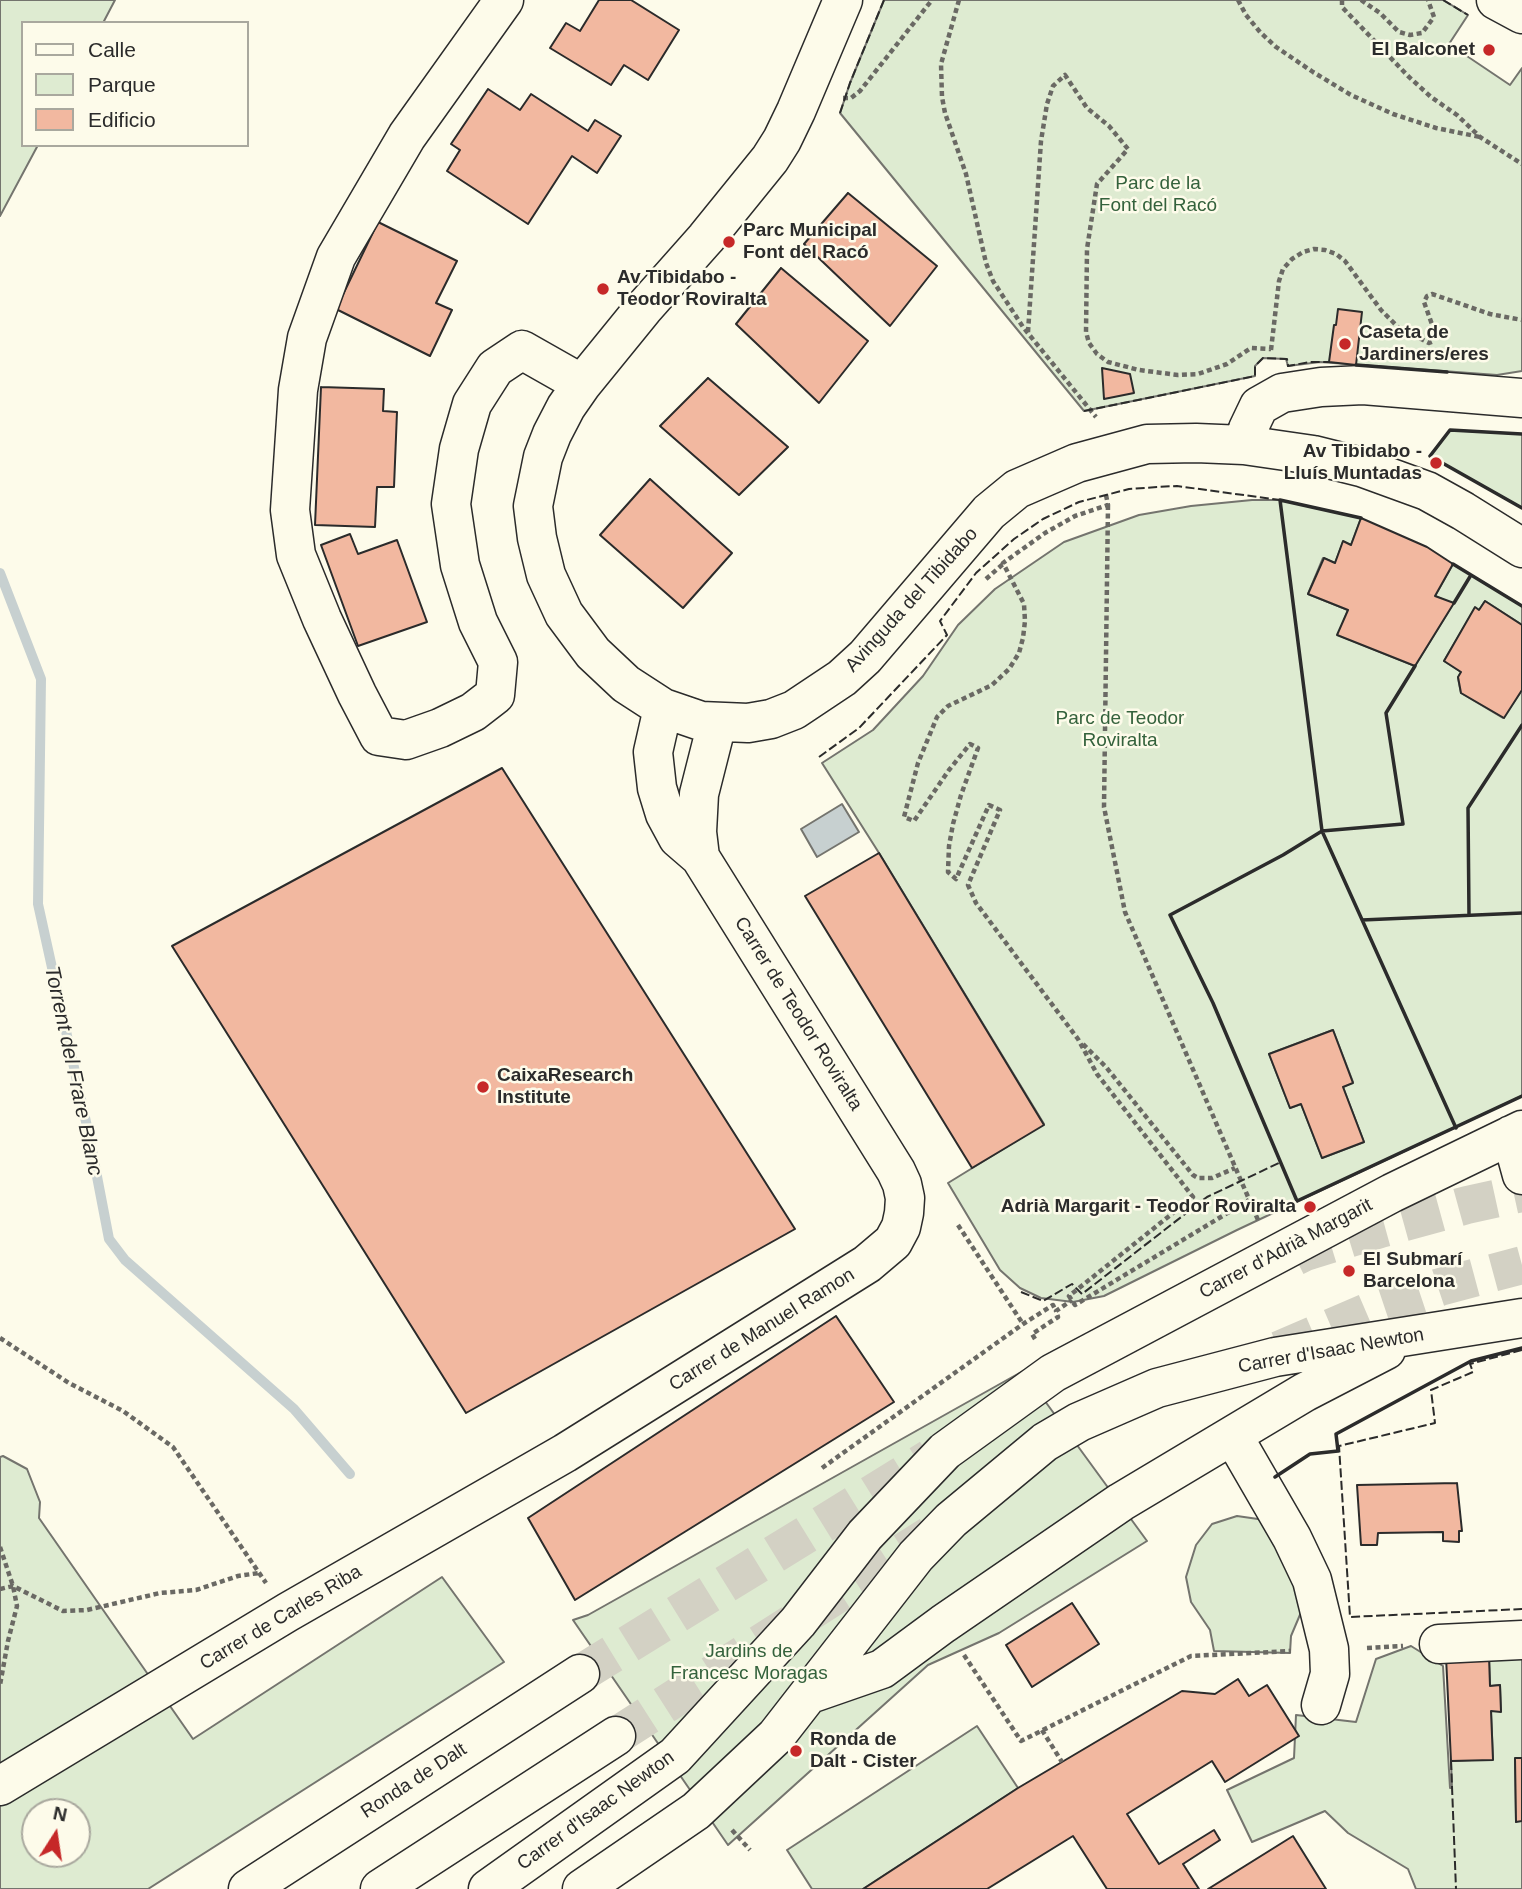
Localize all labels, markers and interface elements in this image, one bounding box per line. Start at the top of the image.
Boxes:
legend [21,21,248,147]
text: Calle [88,38,136,61]
place label: El Balconet [1372,39,1475,61]
marker: El Balconet [1481,42,1497,58]
text: Parque [88,73,156,96]
text: Edificio [88,108,156,131]
park label: Parc de la Font del Racó [1099,173,1217,217]
place label: Parc Municipal Font del Racó [743,220,877,264]
marker: Parc Municipal Font del Racó [721,234,737,250]
place label: Av Tibidabo - Teodor Roviralta [617,267,767,311]
marker: Av Tibidabo - Teodor Roviralta [595,281,611,297]
place label: Caseta de Jardiners/eres [1359,322,1489,366]
marker: Caseta de Jardiners/eres [1337,336,1353,352]
place label: Av Tibidabo - Lluís Muntadas [1284,441,1422,485]
marker: Av Tibidabo - Lluís Muntadas [1428,455,1444,471]
street label: Avinguda del Tibidabo [841,523,983,677]
park label: Parc de Teodor Roviralta [1056,708,1184,752]
street label: Carrer de Teodor Roviralta [729,913,867,1115]
water label: Torrent del Frare Blanc [38,964,108,1178]
place label: CaixaResearch Institute [497,1065,633,1109]
marker: CaixaResearch Institute [475,1079,491,1095]
street label: Carrer d'Adrià Margarit [1196,1194,1376,1304]
place label: Adrià Margarit - Teodor Roviralta [1001,1196,1296,1218]
marker: Adrià Margarit - Teodor Roviralta [1302,1199,1318,1215]
place label: El Submarí Barcelona [1363,1249,1462,1293]
marker: El Submarí Barcelona [1341,1263,1357,1279]
street label: Carrer de Manuel Ramon [665,1264,859,1396]
street label: Carrer d'Isaac Newton [1236,1323,1426,1379]
street label: Carrer de Carles Riba [196,1561,366,1675]
park label: Jardins de Francesc Moragas [670,1641,828,1685]
place label: Ronda de Dalt - Cister [810,1729,917,1773]
street label: Ronda de Dalt [357,1738,471,1824]
marker: Ronda de Dalt - Cister [788,1743,804,1759]
street label: Carrer d'Isaac Newton [513,1746,679,1876]
north arrow [21,1798,91,1868]
text: N [51,1802,69,1826]

